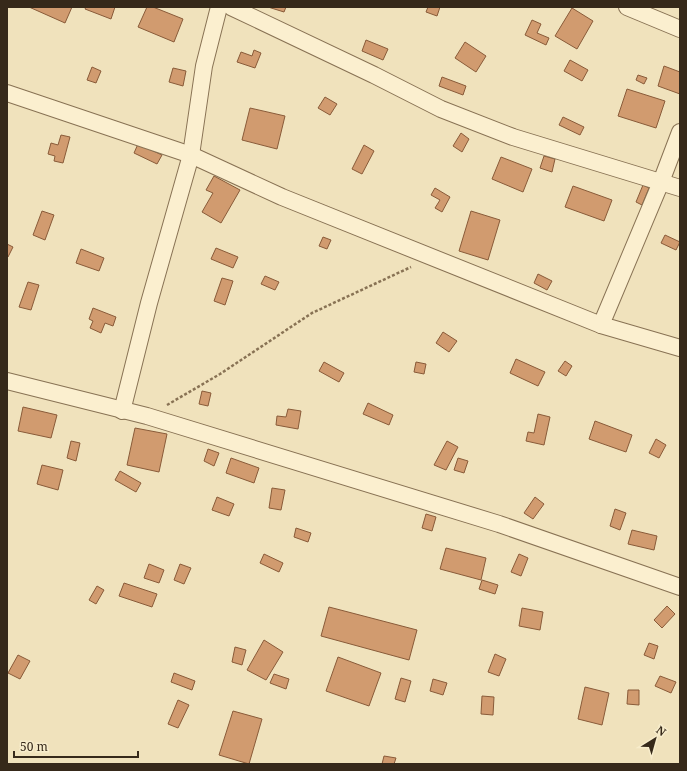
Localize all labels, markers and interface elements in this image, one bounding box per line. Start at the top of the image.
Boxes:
north arrow [635,719,675,759]
text: N [653,722,670,739]
scale bar [14,733,138,759]
text: 50 m [20,738,48,755]

